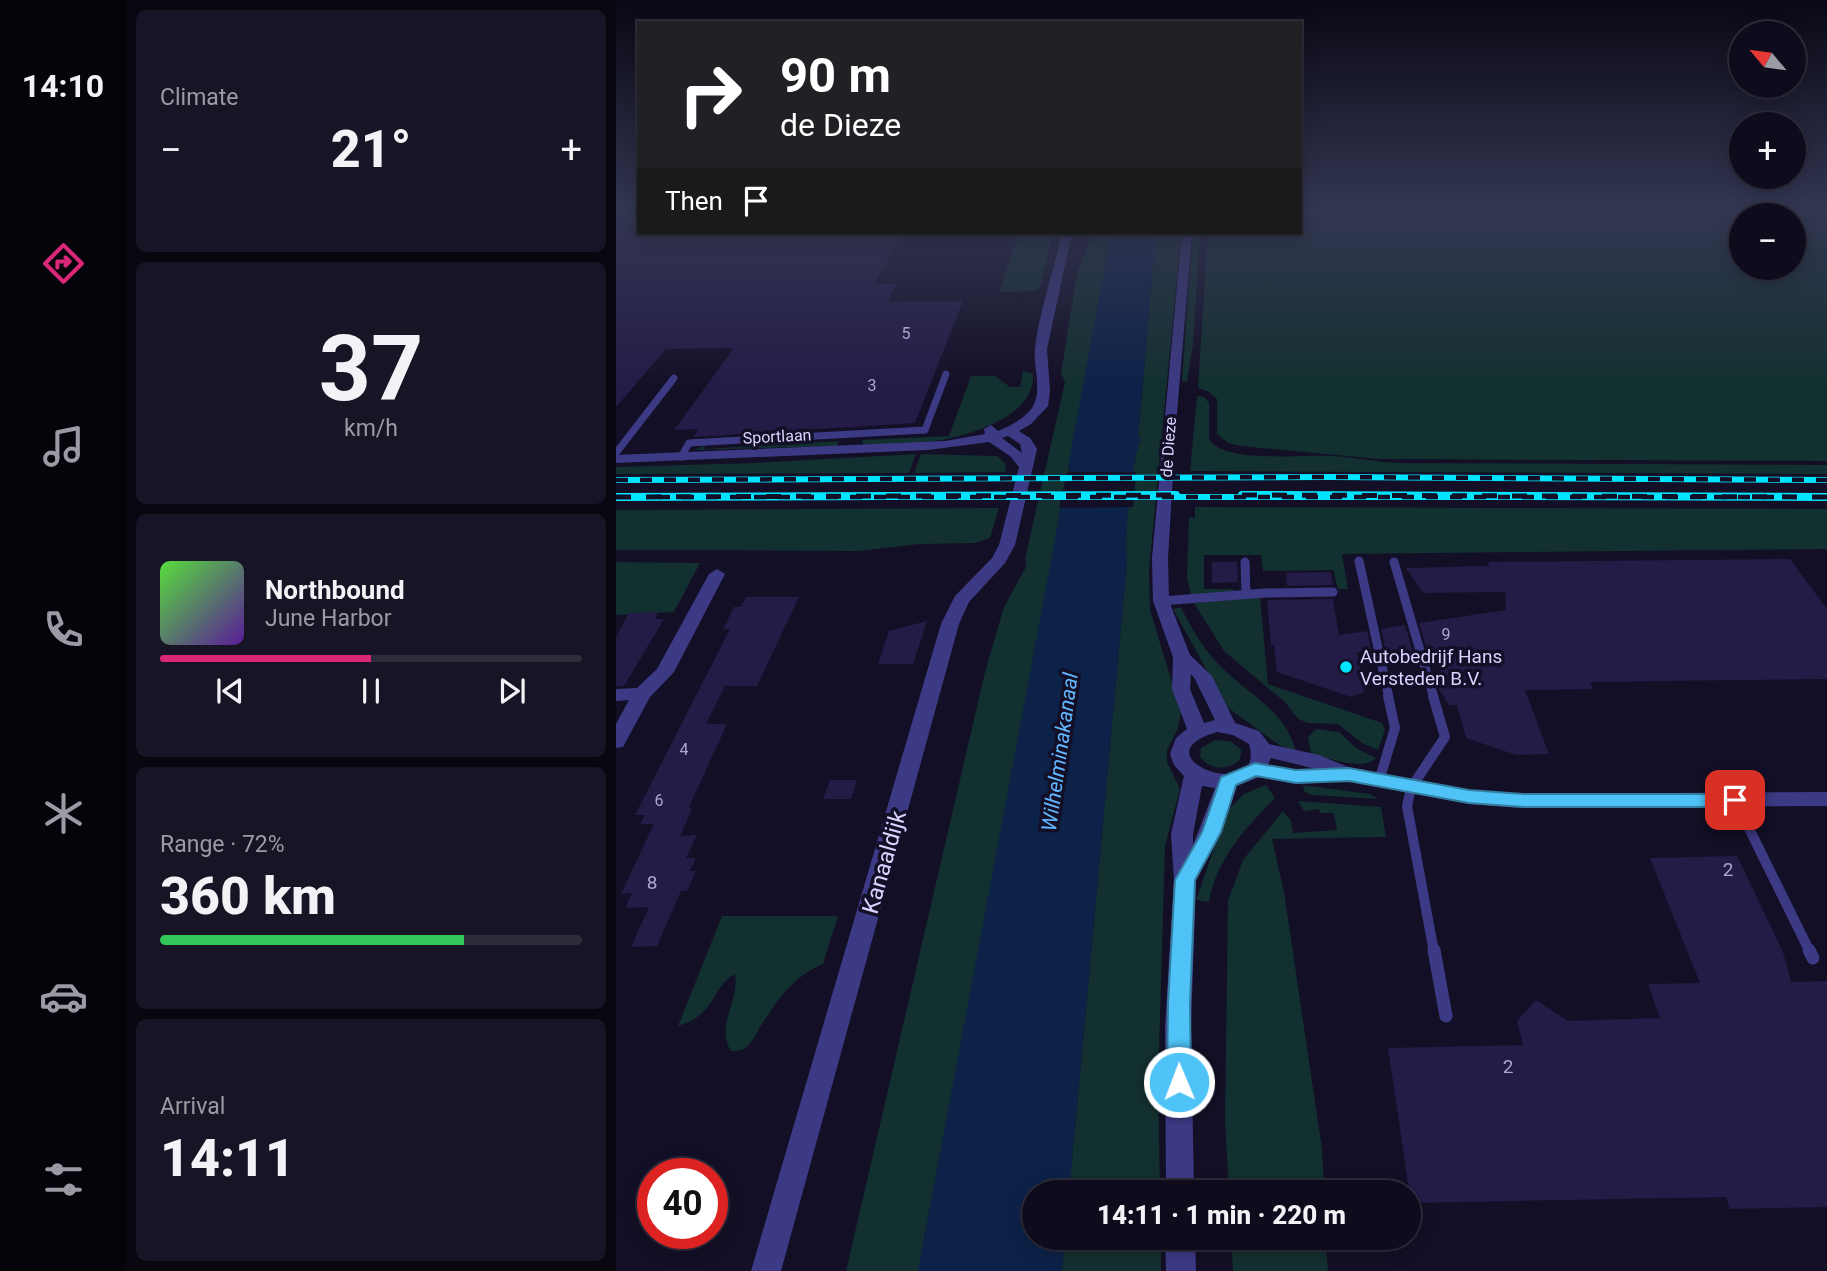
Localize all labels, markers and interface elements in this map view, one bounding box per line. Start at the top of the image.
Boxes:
north arrow [1729,21,1806,98]
map controls [1729,21,1806,280]
text: 90 m [780,47,891,104]
icon: right [665,49,756,140]
text: 14:10 [22,67,104,105]
text: Climate [160,84,239,111]
text: de Dieze [780,106,901,144]
button: + [1729,112,1806,189]
text: 21° [331,119,411,180]
text: − [160,128,182,172]
text: + [560,128,582,172]
icon: arrive [737,182,775,220]
text: Then [665,186,723,216]
button: − [1729,203,1806,280]
icon: directions [39,239,88,288]
text: 37 [319,316,423,422]
house number: 5 [902,324,911,343]
house number: 3 [868,376,877,395]
text: km/h [344,415,398,442]
street label: de Dieze [1157,416,1180,478]
icon: music [39,422,88,471]
street label: Sportlaan [742,425,812,448]
text: Northbound [265,575,405,605]
icon: phone [39,605,88,654]
text: June Harbor [265,605,392,632]
house number: 9 [1442,625,1451,644]
place label: Autobedrijf Hans Versteden B.V. [1360,645,1502,690]
marker: Autobedrijf Hans Versteden B.V. [1338,659,1354,675]
water label: Wilhelminakanaal [1037,670,1083,833]
icon: previous [211,672,249,710]
icon: pause [352,672,390,710]
icon: next [493,672,531,710]
house number: 4 [680,740,689,759]
pin [1705,770,1765,830]
icon: arrive [1716,781,1754,819]
icon: climate [39,789,88,838]
house number: 6 [655,791,664,810]
street label: Kanaaldijk [857,807,912,917]
text: Range · 72% [160,831,285,858]
house number: 2 [1723,858,1733,881]
text: 360 km [160,866,336,927]
house number: 8 [647,871,657,894]
icon: car [39,972,88,1021]
position arrow [1142,1045,1216,1119]
house number: 2 [1503,1055,1513,1078]
text: Arrival [160,1093,225,1120]
text: 14:11 [160,1128,295,1189]
icon: filters [39,1155,88,1204]
speed limit sign: 40 [637,1158,728,1249]
text: 14:11 · 1 min · 220 m [1097,1200,1346,1230]

